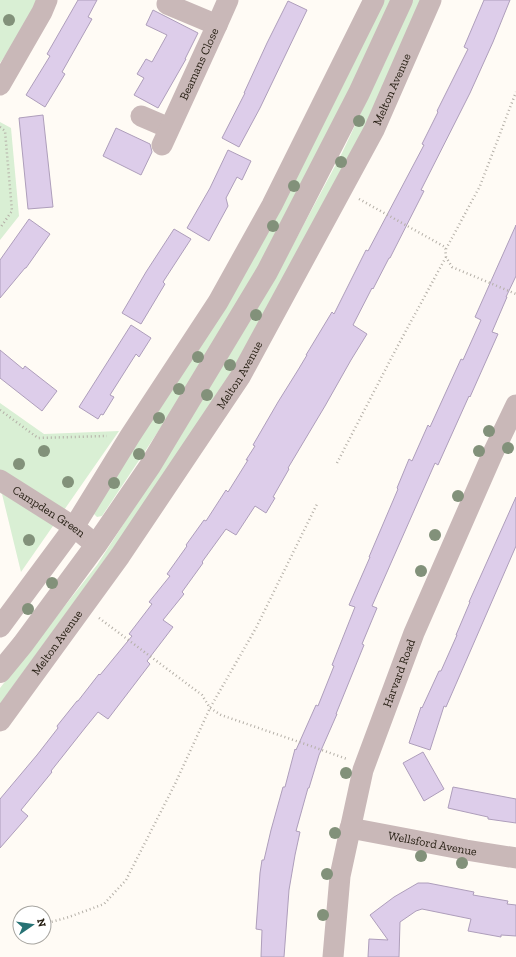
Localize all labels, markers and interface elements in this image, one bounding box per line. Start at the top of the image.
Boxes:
street label: Beamans Close [177,26,222,102]
street label: Melton Avenue [370,51,414,127]
street label: Melton Avenue [214,338,265,412]
street label: Campden Green [10,483,88,540]
street label: Melton Avenue [29,607,86,678]
street label: Harvard Road [380,637,418,709]
street label: Wellsford Avenue [387,828,478,859]
north arrow [12,905,52,945]
text: N [34,917,49,929]

